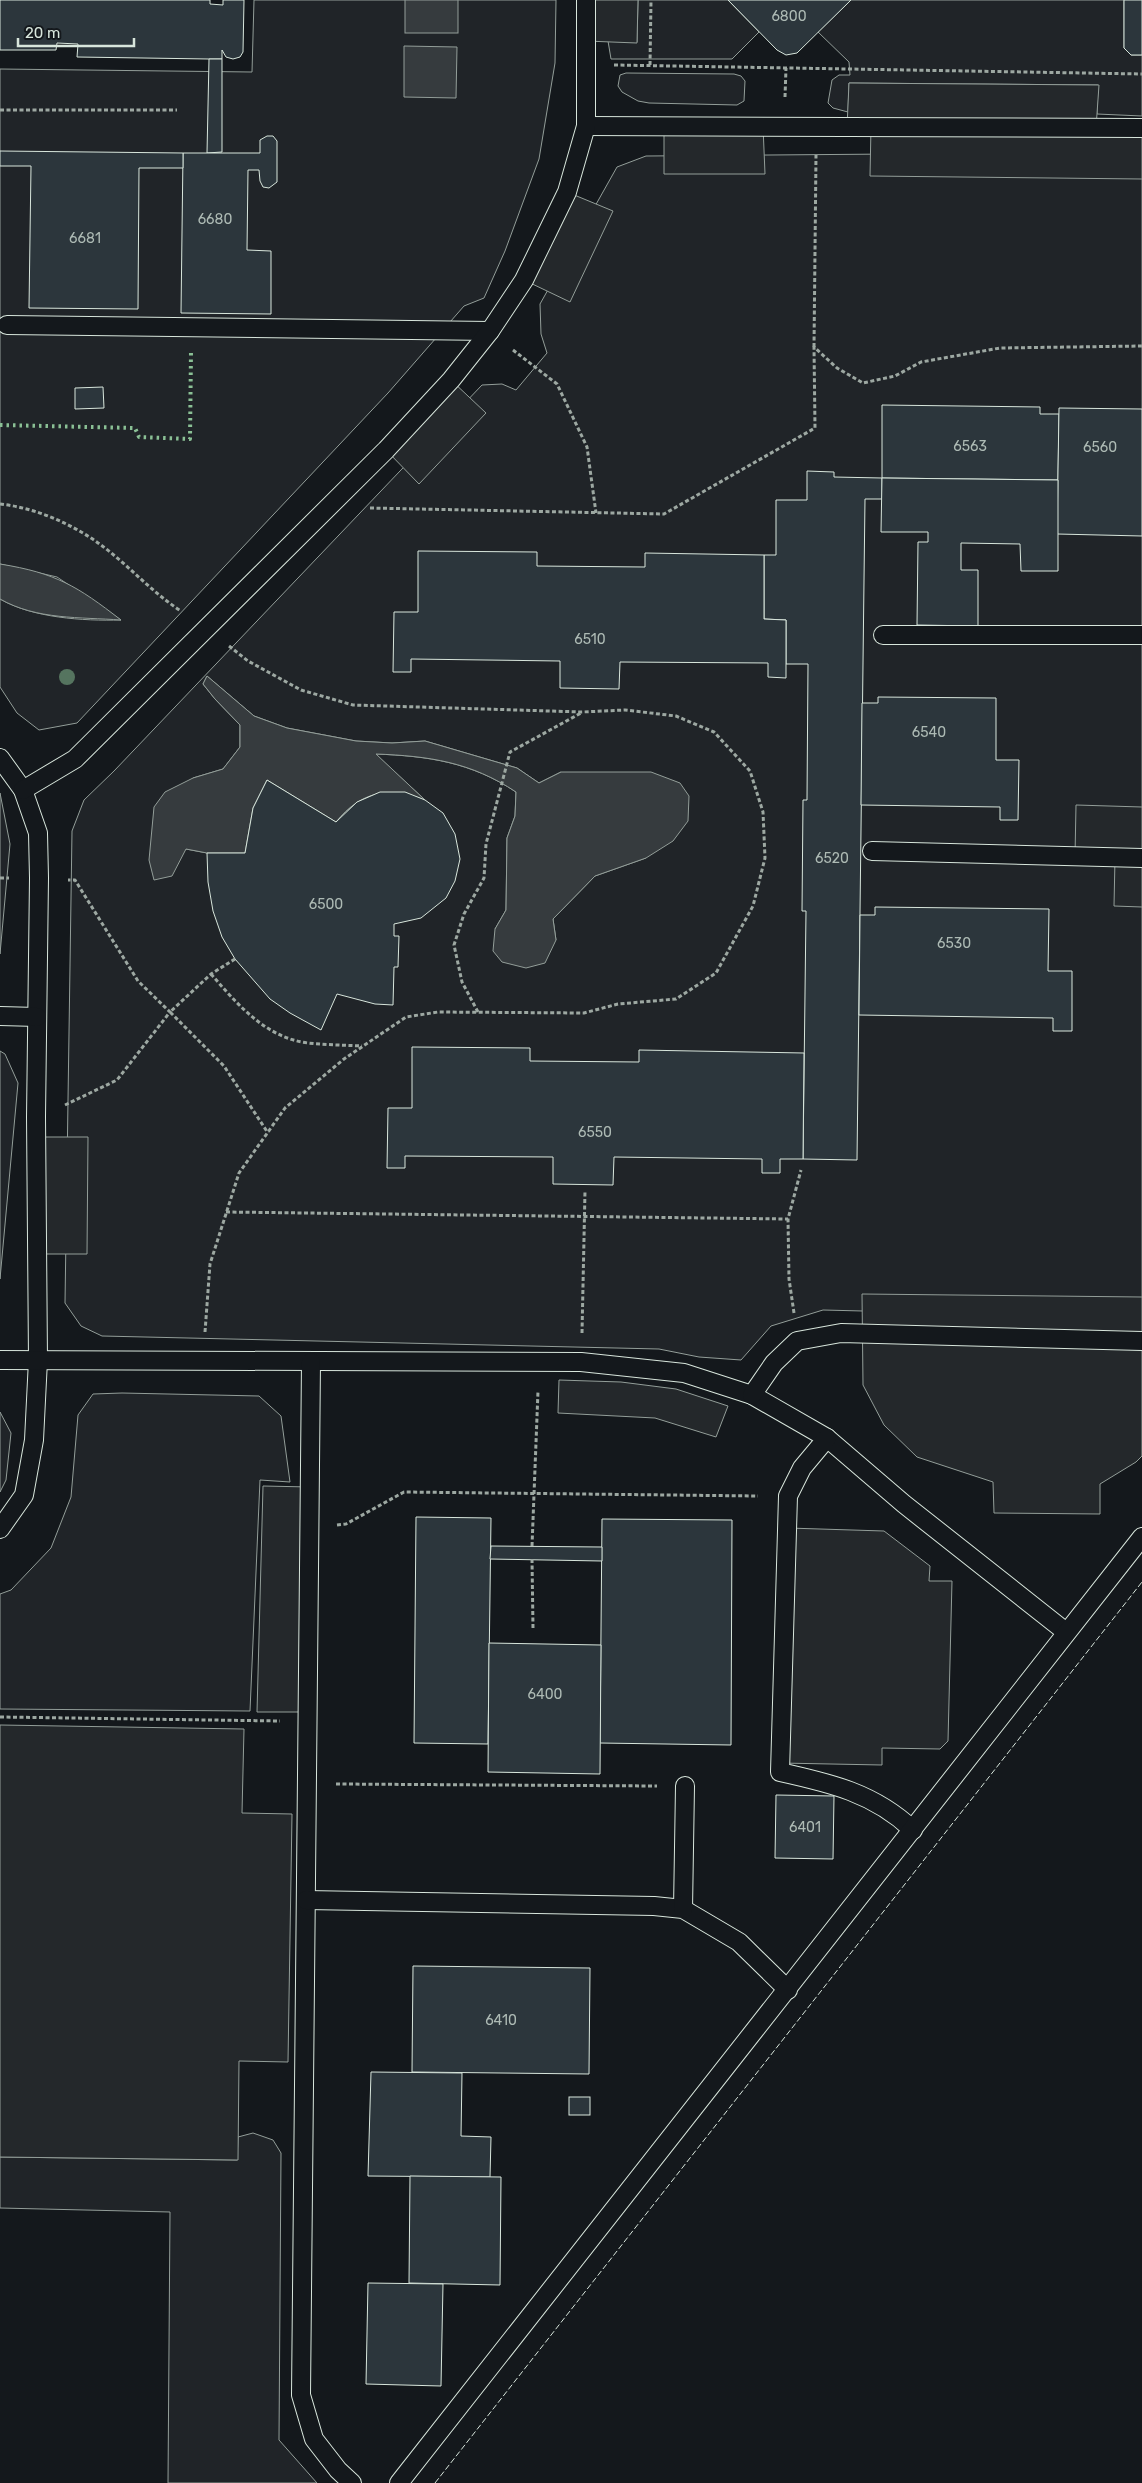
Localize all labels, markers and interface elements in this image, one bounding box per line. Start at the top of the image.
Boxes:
house number: 6800 [771,8,807,25]
scale bar [18,15,134,47]
text: 20 m [25,24,60,42]
house number: 6680 [198,211,232,228]
house number: 6681 [69,230,101,247]
house number: 6563 [953,438,987,455]
house number: 6560 [1083,439,1117,456]
house number: 6510 [574,631,606,648]
house number: 6540 [912,724,946,741]
house number: 6520 [815,850,849,867]
house number: 6500 [309,896,343,913]
house number: 6530 [937,935,971,952]
house number: 6550 [578,1124,612,1141]
house number: 6400 [528,1686,563,1703]
house number: 6401 [789,1819,821,1836]
house number: 6410 [485,2012,517,2029]

